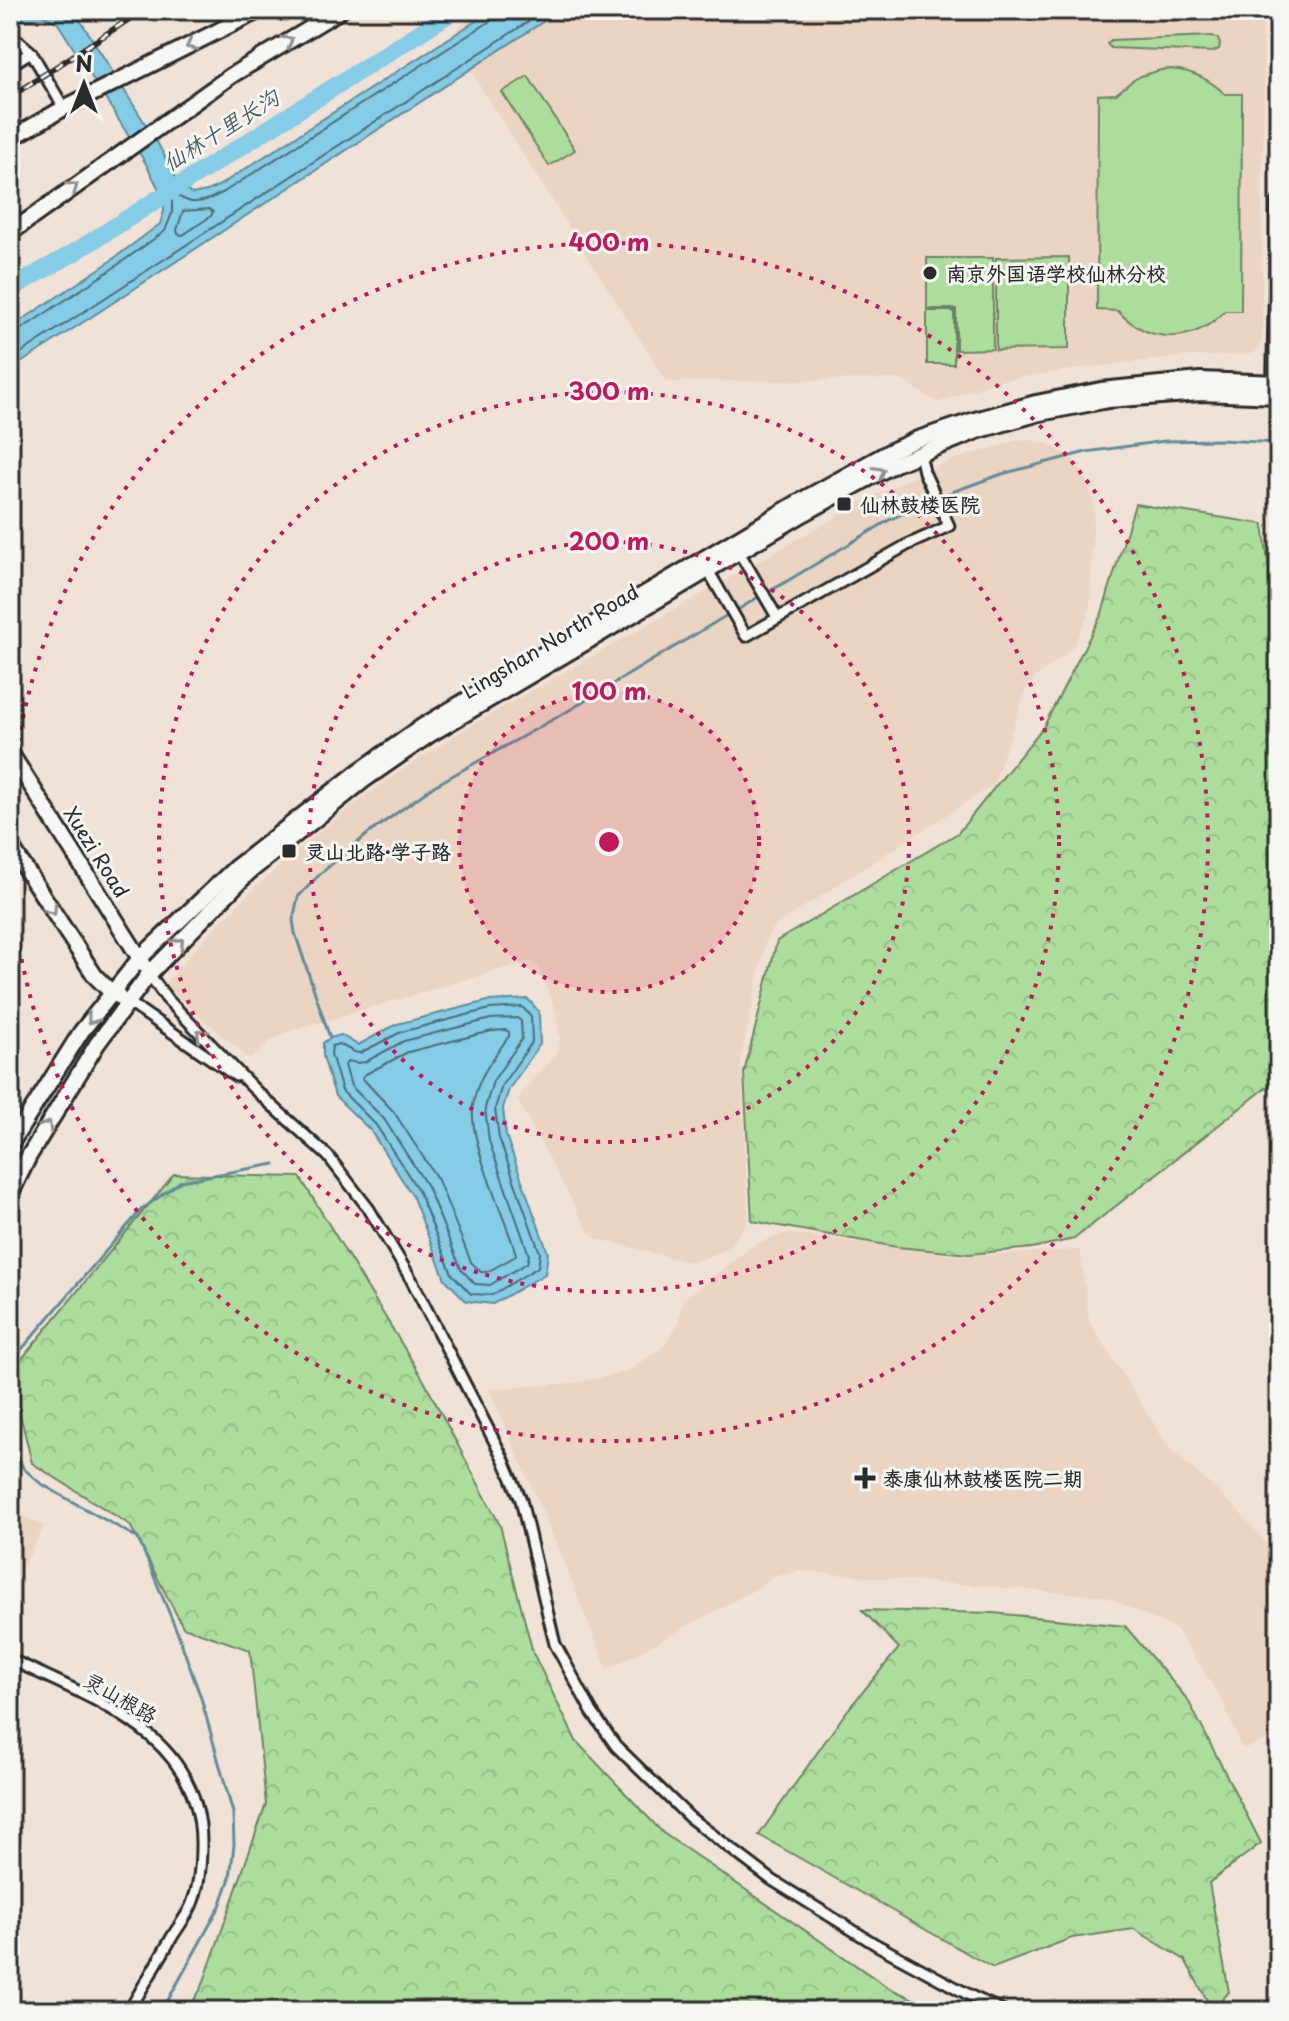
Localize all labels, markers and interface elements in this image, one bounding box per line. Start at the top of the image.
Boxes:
one-way arrow [184,35,199,51]
one-way arrow [279,35,294,51]
north arrow [44,44,124,124]
text: N [75,46,93,79]
water label: 仙林十里长沟 [155,79,286,178]
one-way arrow [65,182,79,197]
text: 400 m [568,223,650,259]
place label: 南京外国语学校仙林分校 [946,258,1166,288]
marker: 南京外国语学校仙林分校 [921,264,939,282]
text: 300 m [568,372,650,408]
one-way arrow [872,467,886,482]
place label: 仙林鼓楼医院 [860,489,980,519]
marker: 仙林鼓楼医院 [835,495,853,513]
text: 200 m [569,522,649,558]
street label: Lingshan North Road [456,576,644,706]
text: 100 m [572,672,646,708]
street label: Xuezi Road [57,801,137,903]
centre of rings [595,828,623,856]
place label: 灵山北路·学子路 [305,836,451,866]
marker: 灵山北路·学子路 [280,842,298,860]
one-way arrow [43,901,58,916]
one-way arrow [170,938,185,952]
one-way arrow [87,1010,101,1025]
one-way arrow [196,1029,210,1043]
one-way arrow [37,1120,53,1135]
place label: 泰康仙林鼓楼医院二期 [883,1463,1083,1493]
marker: 泰康仙林鼓楼医院二期 [854,1467,876,1489]
street label: 灵山根路 [79,1664,164,1730]

